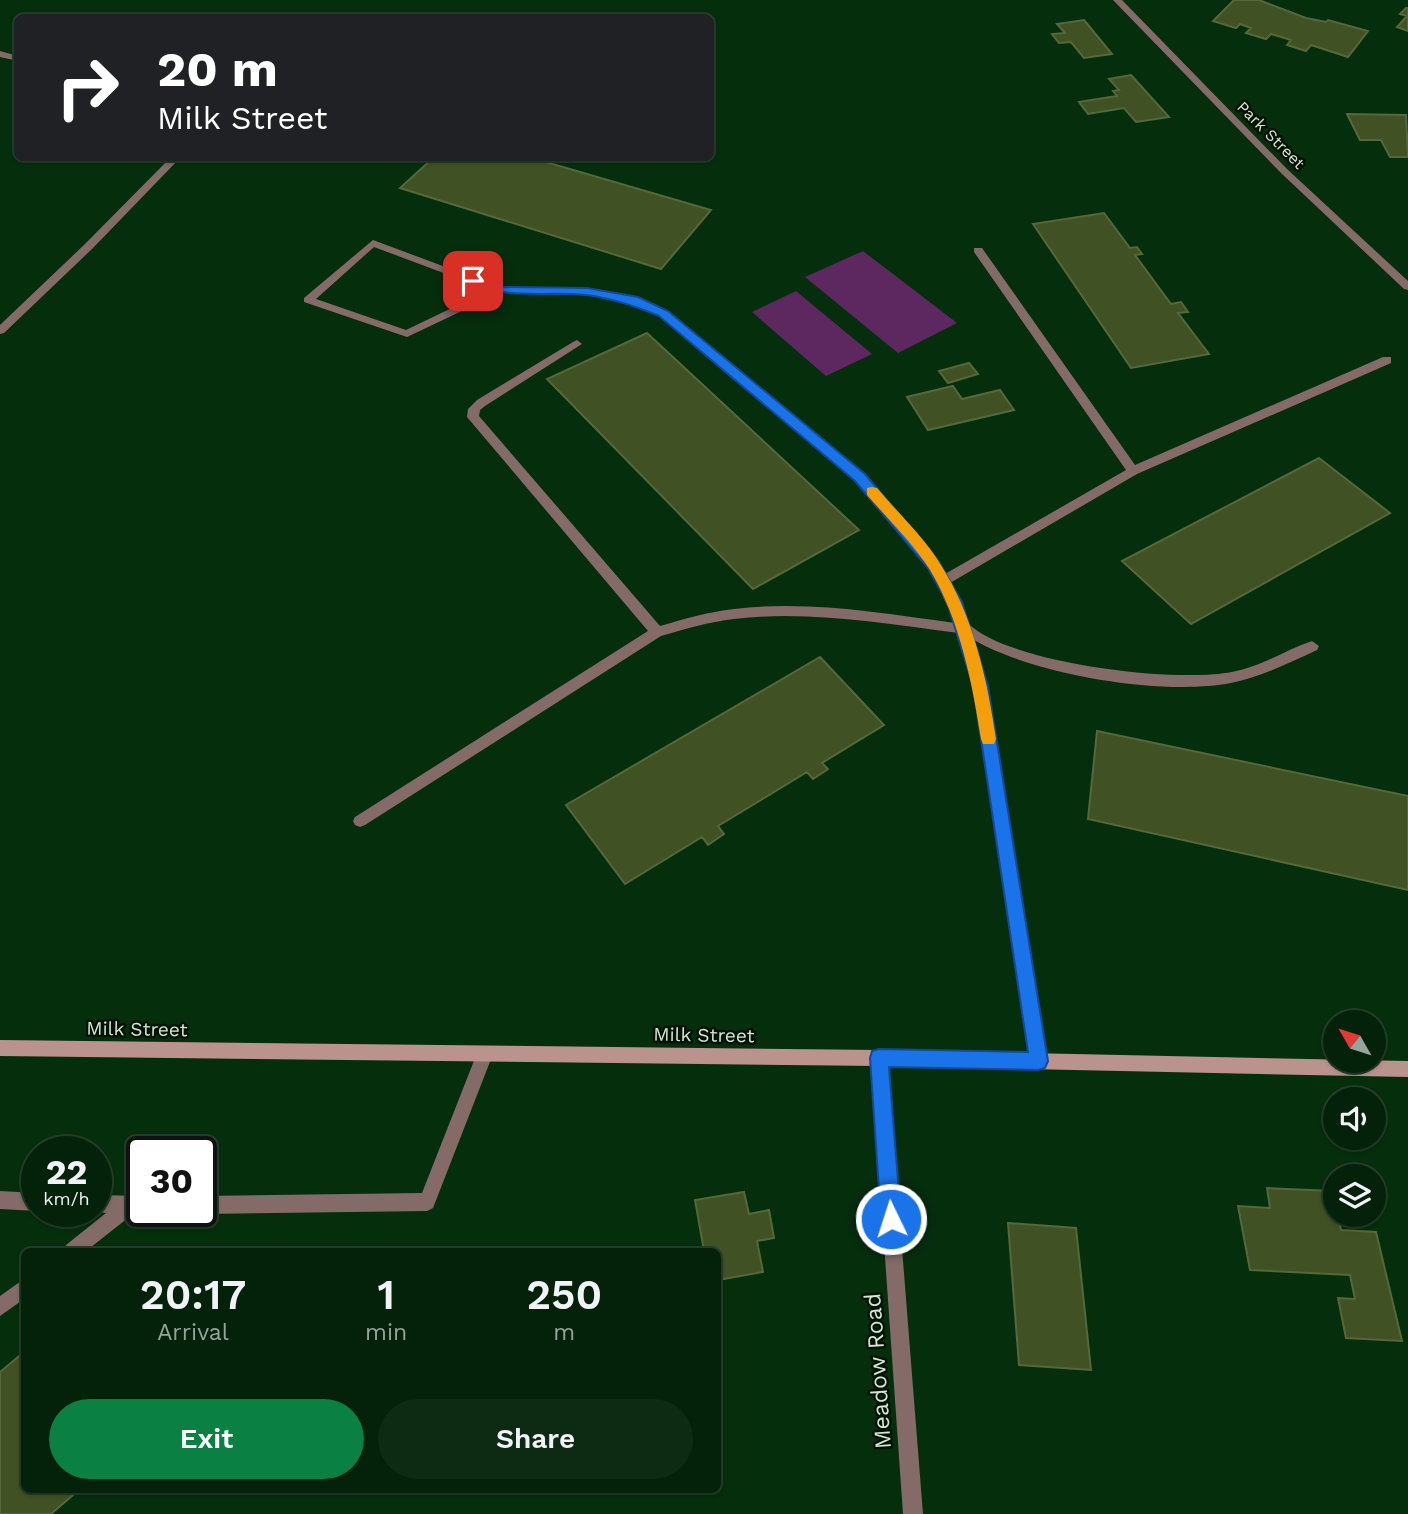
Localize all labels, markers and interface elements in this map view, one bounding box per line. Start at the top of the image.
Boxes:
text: 20 m [157,40,278,98]
icon: right [42,42,133,133]
street label: Park Street [1233,97,1309,173]
text: Milk Street [157,99,327,137]
pin [443,251,503,311]
icon: arrive [454,262,492,300]
north arrow [1323,1010,1386,1073]
map controls [1323,1010,1386,1227]
street label: Milk Street [86,1017,188,1041]
street label: Milk Street [653,1023,755,1047]
button: sound [1323,1087,1386,1150]
speed limit sign: 30 [126,1136,217,1227]
text: 22 [46,1151,87,1193]
button: layers [1323,1164,1386,1227]
position arrow [854,1182,928,1256]
text: km/h [43,1188,90,1209]
text: 20:17 [140,1270,246,1319]
text: 1 [377,1270,395,1319]
text: 250 [526,1270,602,1319]
street label: Meadow Road [859,1292,897,1450]
text: Arrival [157,1319,229,1346]
text: min [365,1319,407,1346]
text: m [553,1319,575,1346]
button: Exit [49,1399,364,1479]
button: Share [378,1399,693,1479]

